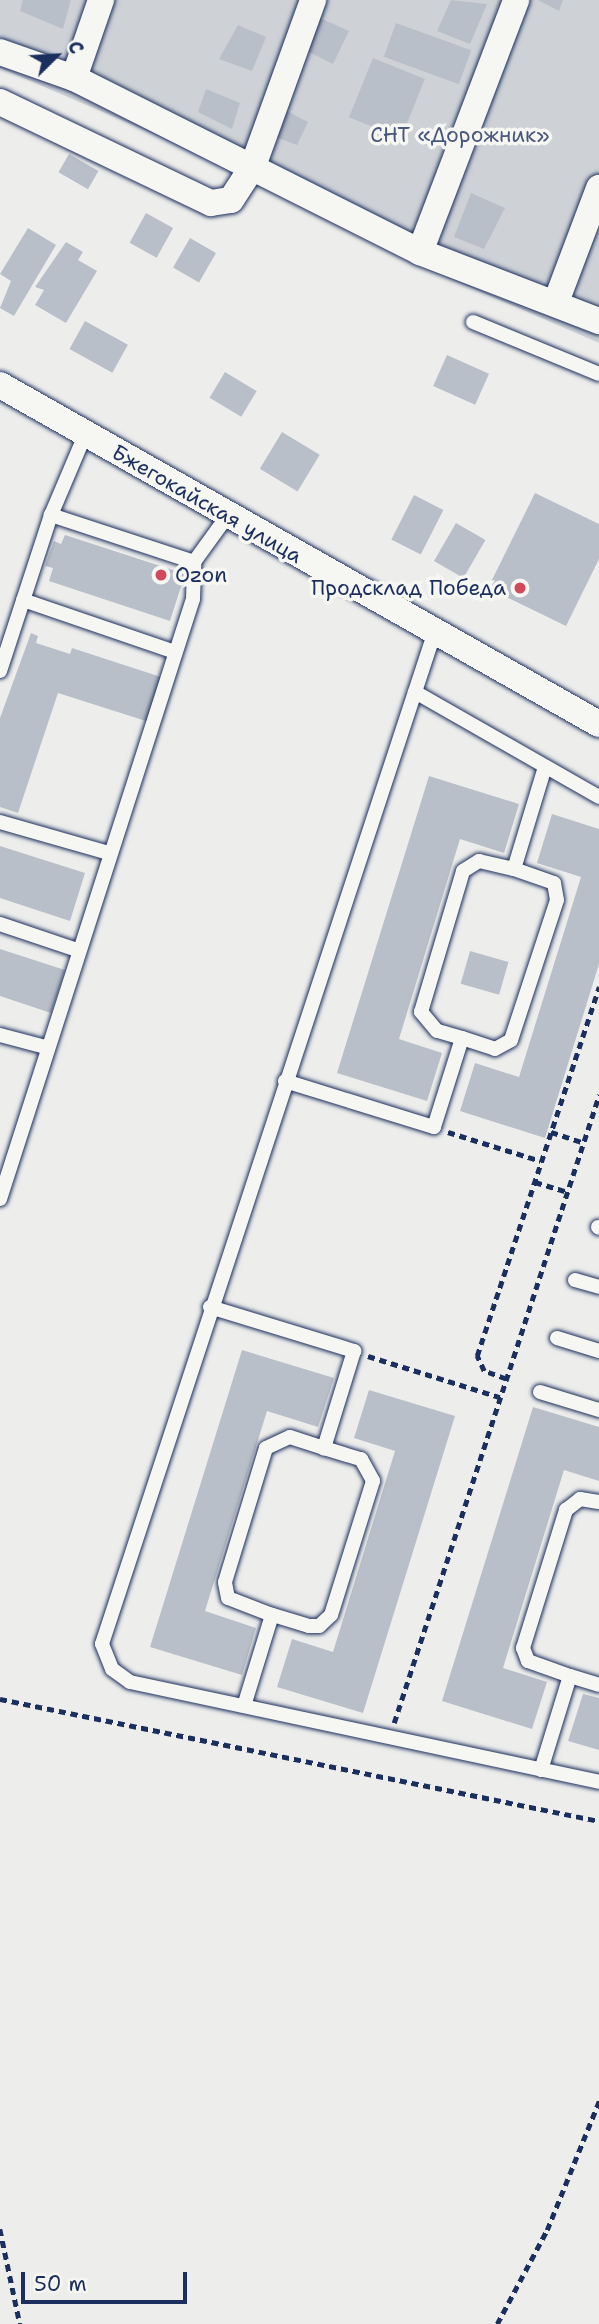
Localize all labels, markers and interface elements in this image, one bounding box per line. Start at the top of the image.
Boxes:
north arrow [21,21,91,91]
text: С [62,37,89,58]
park label: СНТ «Дорожник» [370,122,550,148]
street label: Бжегокайская улица [107,439,307,569]
place label: Ozon [175,562,227,588]
marker: Ozon [153,567,169,583]
place label: Продсклад Победа [311,575,506,601]
marker: Продсклад Победа [512,580,528,596]
scale bar [24,2258,191,2302]
text: 50 m [34,2270,87,2298]

